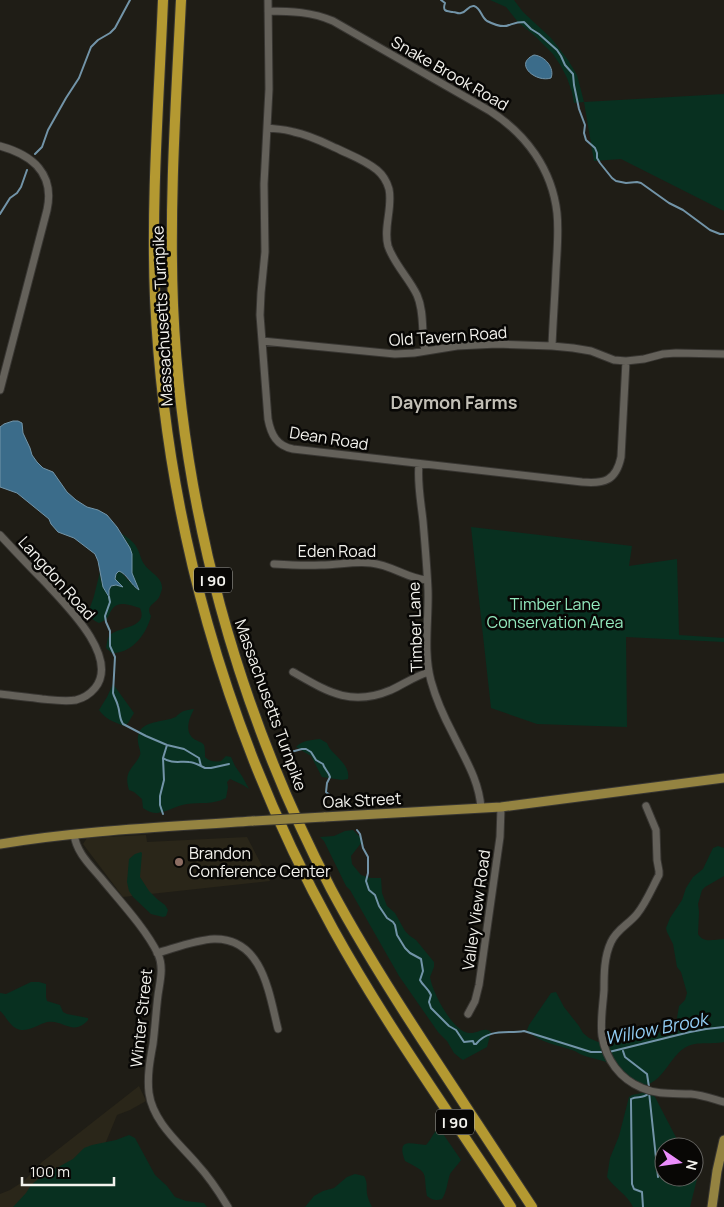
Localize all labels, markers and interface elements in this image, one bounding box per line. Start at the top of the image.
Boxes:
street label: Snake Brook Road [387,30,513,116]
street label: Massachusetts Turnpike [146,225,178,407]
street label: Old Tavern Road [388,321,508,351]
district label: Daymon Farms [390,390,518,414]
street label: Dean Road [288,421,370,455]
street label: Langdon Road [13,531,101,625]
street label: Eden Road [298,540,376,562]
road number: I 90 [194,568,232,592]
street label: Timber Lane [402,581,428,673]
park label: Timber Lane Conservation Area [487,593,623,633]
street label: Massachusetts Turnpike [230,616,312,794]
street label: Oak Street [322,787,402,813]
place label: Brandon Conference Center [189,842,331,882]
street label: Valley View Road [457,848,495,972]
marker: Brandon Conference Center [173,856,185,868]
street label: Winter Street [125,967,157,1069]
water label: Willow Brook [602,1006,713,1050]
road number: I 90 [436,1110,474,1134]
north arrow [654,1137,704,1187]
scale bar [22,1154,115,1186]
text: N [682,1158,703,1172]
text: 100 m [30,1161,70,1182]

